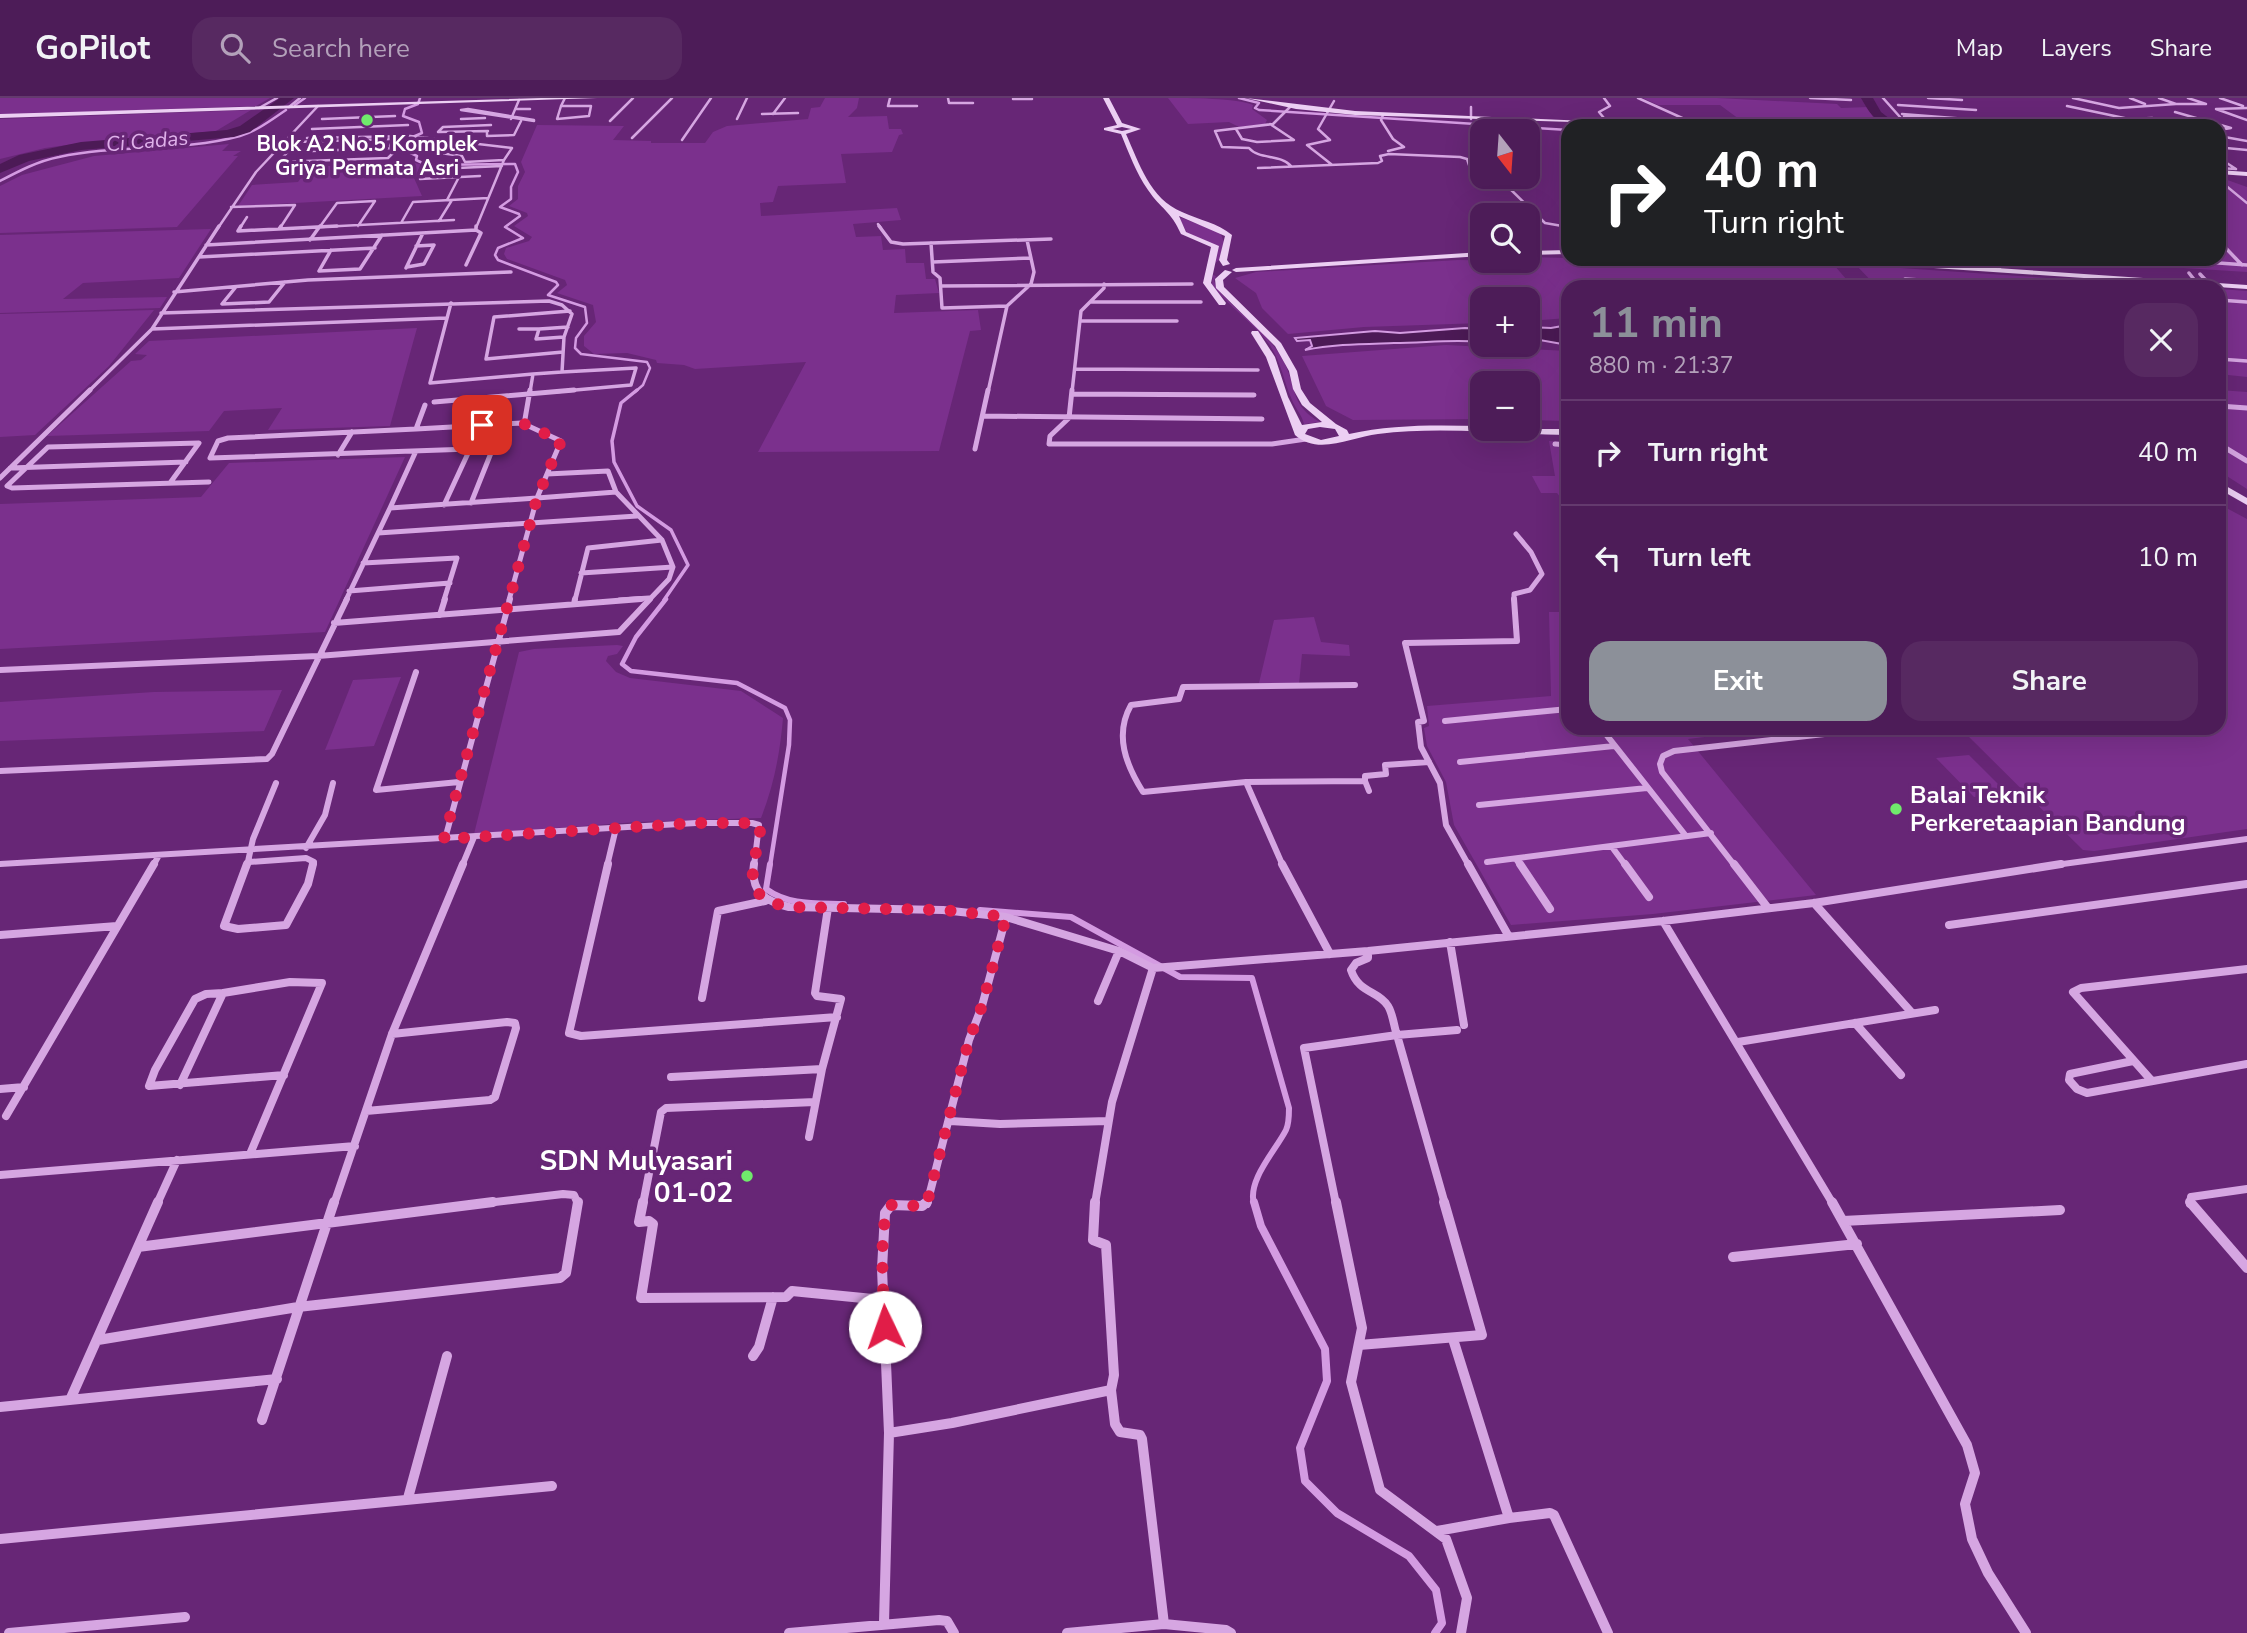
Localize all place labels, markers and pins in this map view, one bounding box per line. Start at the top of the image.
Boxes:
marker: Blok A2 No.5 Komplek Griya Permata Asri [359,112,375,128]
place label: Blok A2 No.5 Komplek Griya Permata Asri [257,130,478,182]
pin [452,395,512,455]
place label: Balai Teknik Perkeretaapian Bandung [1910,779,2185,839]
marker: Balai Teknik Perkeretaapian Bandung [1888,801,1904,817]
place label: SDN Mulyasari 01-02 [540,1142,733,1212]
marker: SDN Mulyasari 01-02 [739,1168,755,1184]

